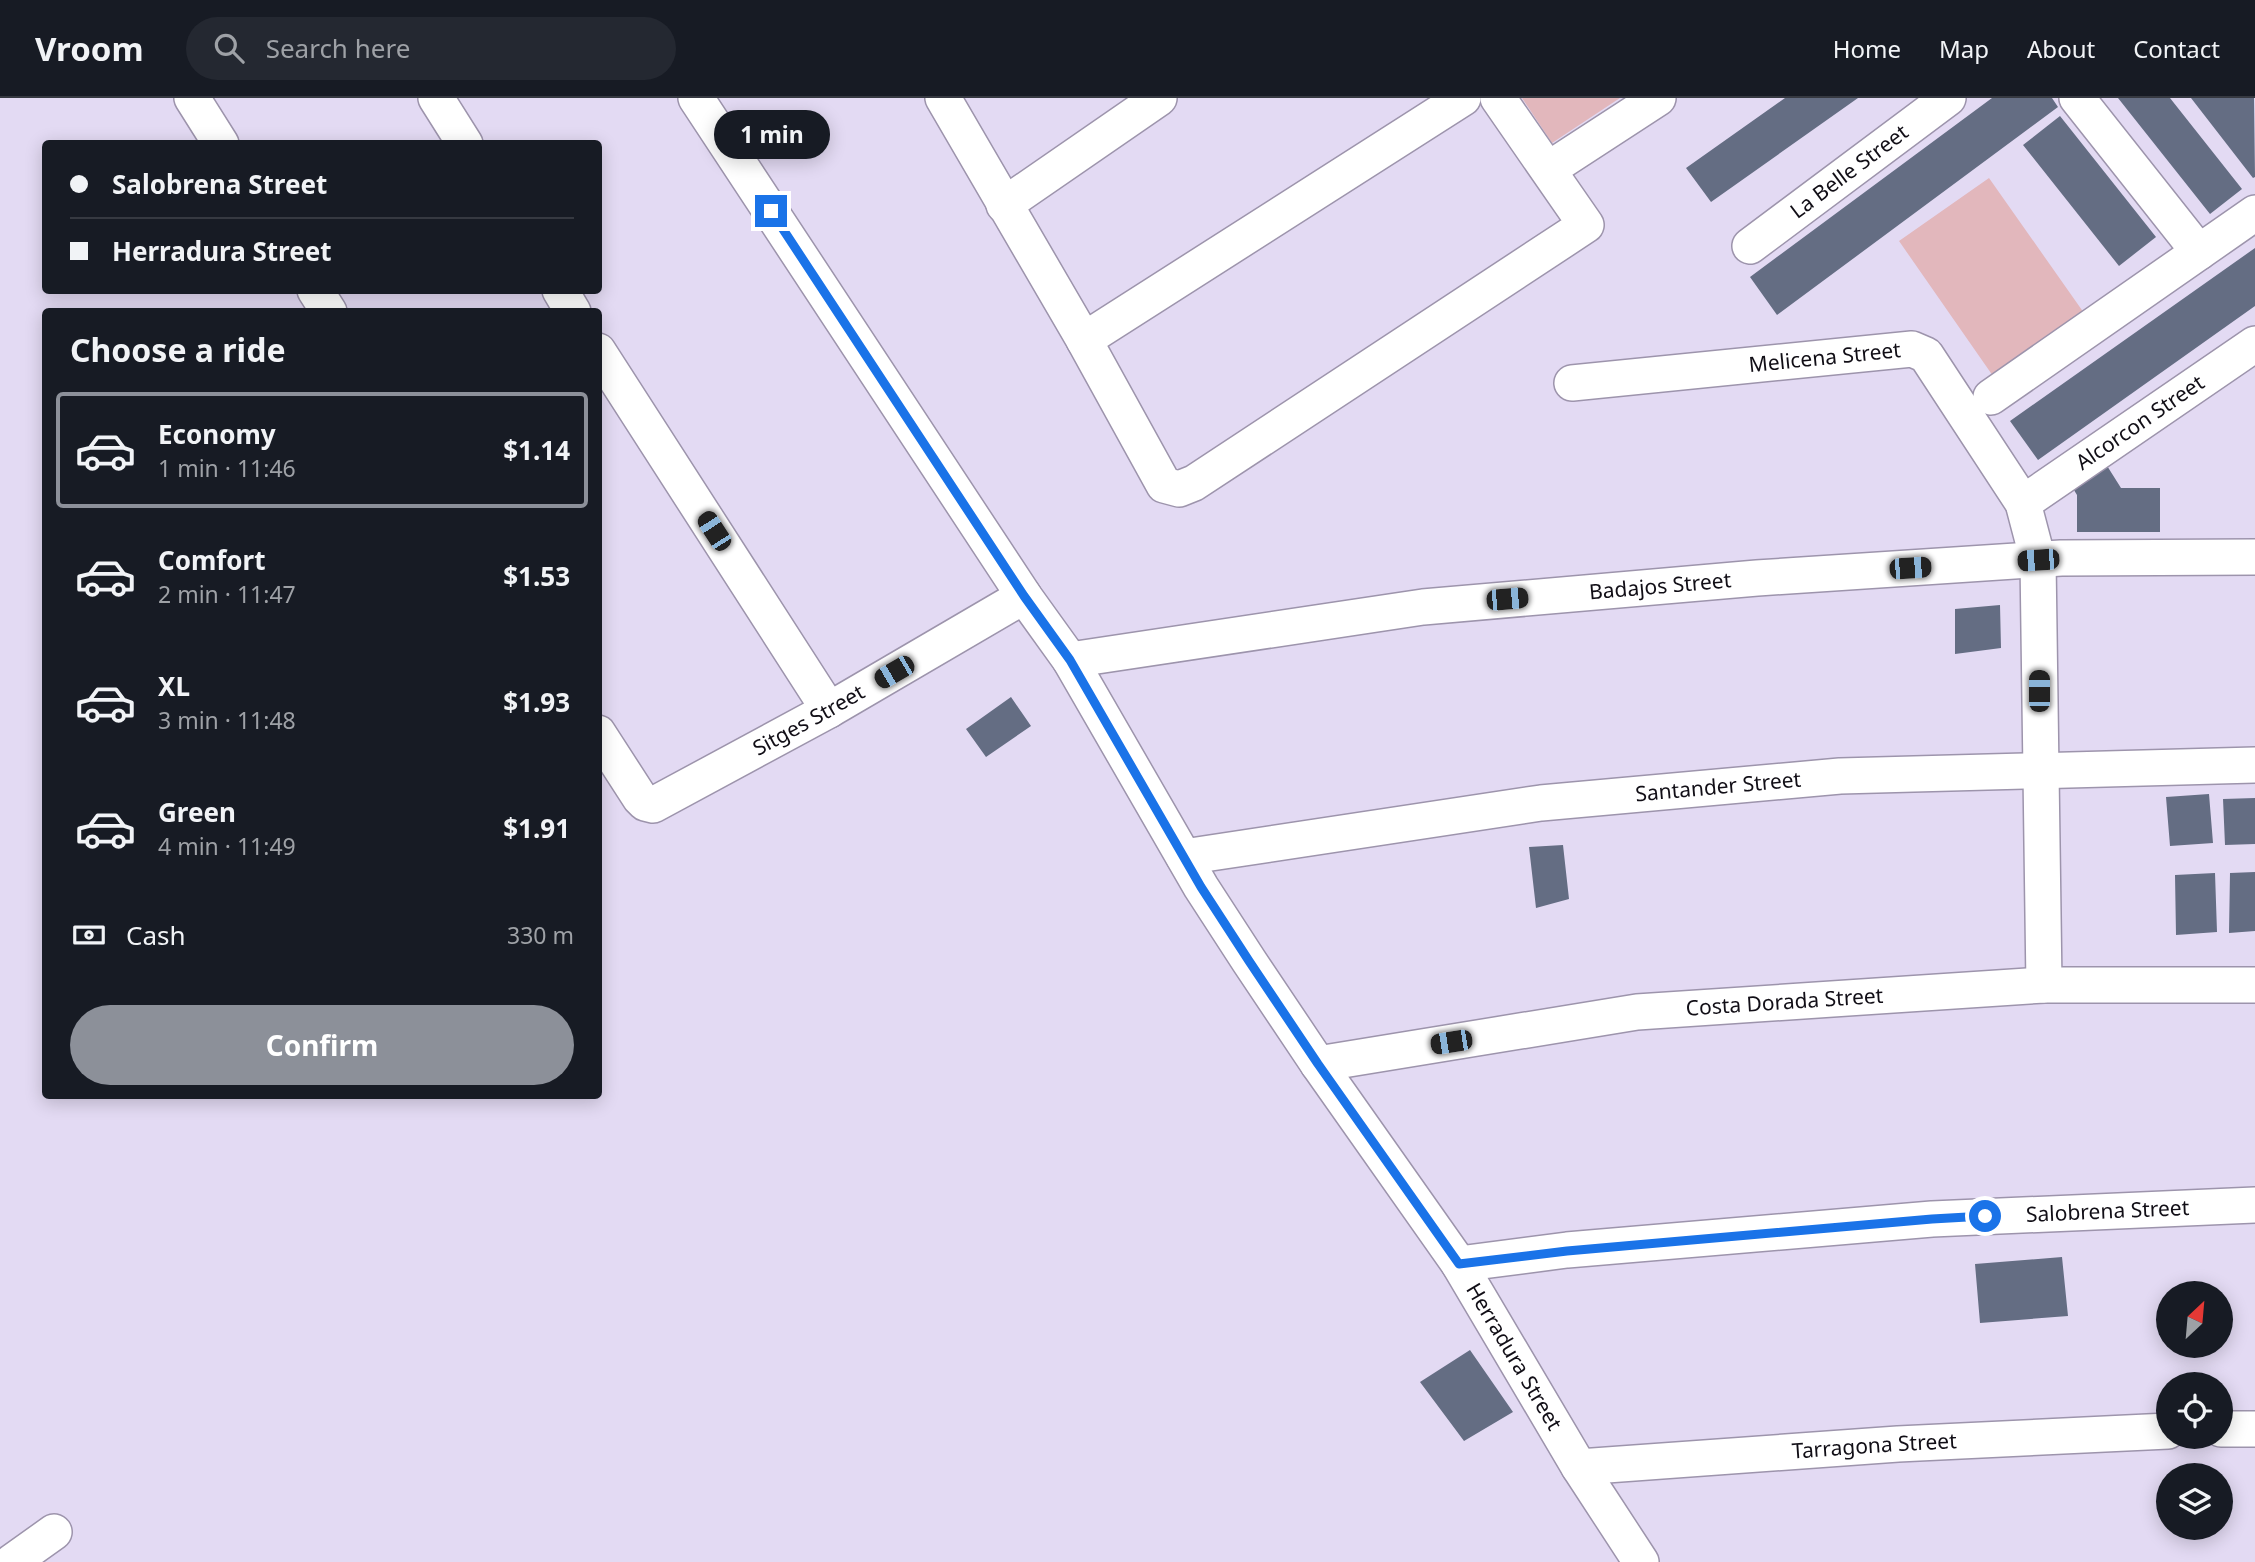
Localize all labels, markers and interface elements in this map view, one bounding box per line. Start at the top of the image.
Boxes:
search box [186,17,676,80]
text: Vroom [35,26,144,71]
icon: search [210,29,248,67]
text: Search here [266,30,410,66]
text: Home [1833,32,1901,65]
text: Map [1939,32,1989,65]
text: About [2027,32,2095,65]
text: Contact [2133,32,2220,65]
callout: 1 min [713,109,829,158]
street label: La Belle Street [1784,117,1914,224]
text: 1 min [740,118,804,150]
text: Salobrena Street [112,166,327,202]
route end [755,195,787,227]
text: Herradura Street [112,233,332,269]
text: Choose a ride [70,328,286,371]
street label: Melicena Street [1747,335,1902,378]
street label: Alcorcon Street [2070,368,2210,476]
text: Economy [158,416,276,452]
icon: car [74,419,137,482]
text: $1.14 [503,432,570,468]
text: 1 min · 11:46 [158,452,296,484]
car [694,508,735,554]
text: Comfort [158,542,266,578]
icon: car [74,545,137,608]
car [2017,548,2060,572]
car [1889,556,1932,580]
text: $1.53 [503,558,570,594]
street label: Badajos Street [1588,565,1733,606]
text: 2 min · 11:47 [158,578,296,610]
car [1486,587,1529,611]
car [871,652,918,692]
text: XL [158,668,190,704]
car [2029,670,2050,712]
icon: car [74,671,137,734]
street label: Sitges Street [748,677,870,762]
text: $1.93 [503,684,570,720]
text: 3 min · 11:48 [158,704,296,736]
street label: Santander Street [1634,765,1803,807]
text: Green [158,794,236,830]
icon: car [74,797,137,860]
text: $1.91 [503,810,570,846]
text: 4 min · 11:49 [158,830,296,862]
icon: cash [70,916,108,954]
text: Cash [126,917,186,953]
text: 330 m [507,919,574,951]
street label: Costa Dorada Street [1685,981,1884,1022]
button: Confirm [70,1005,574,1085]
car [1429,1028,1474,1056]
street label: Salobrena Street [2025,1193,2190,1228]
route start [1969,1200,2001,1232]
street label: Herradura Street [1460,1278,1569,1435]
north arrow [2156,1281,2233,1358]
map controls [2156,1281,2233,1540]
button: locate [2156,1372,2233,1449]
street label: Tarragona Street [1791,1426,1958,1465]
button: layers [2156,1463,2233,1540]

